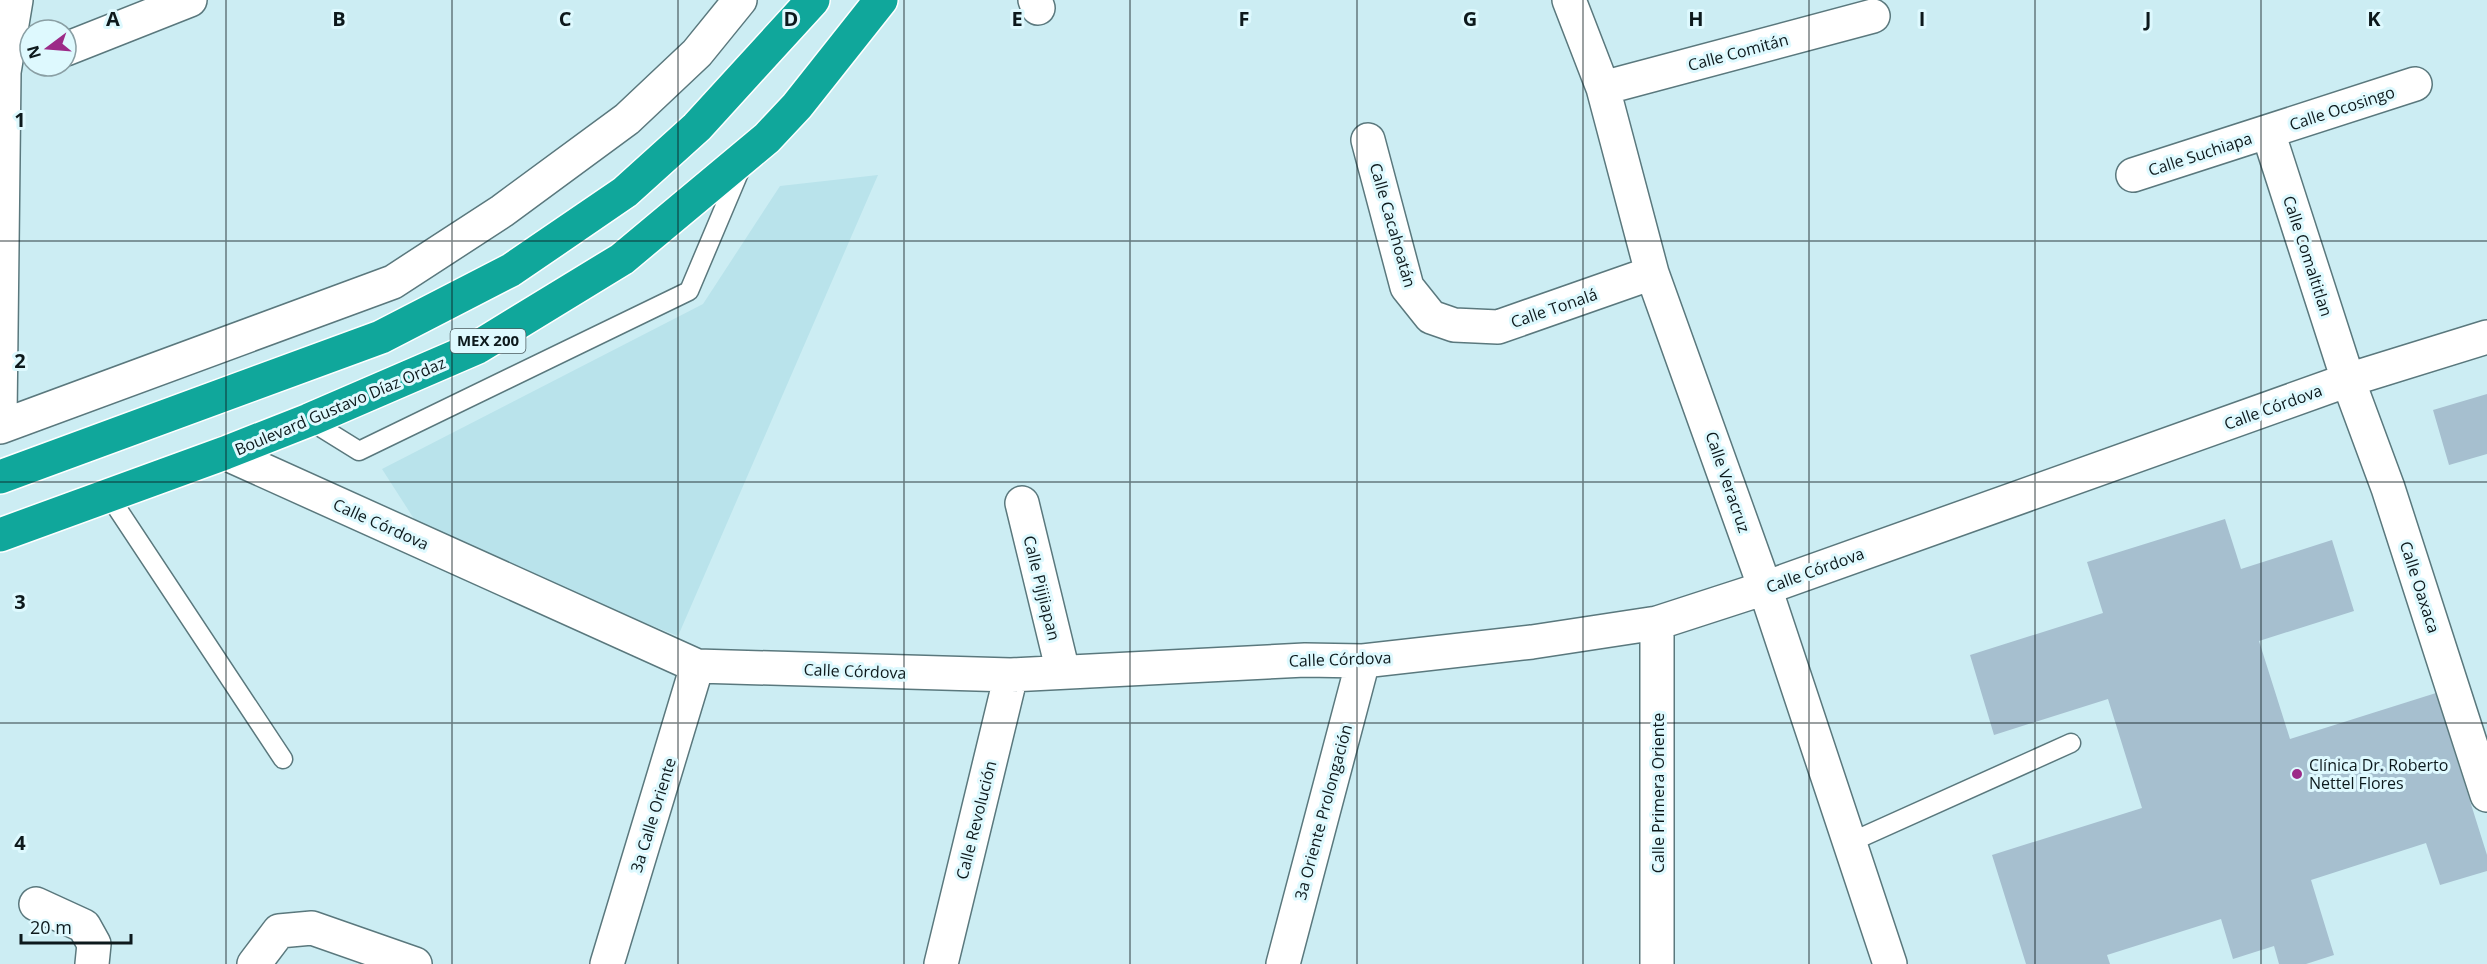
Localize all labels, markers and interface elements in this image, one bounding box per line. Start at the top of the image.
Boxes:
text: A [106,5,120,32]
text: B [332,5,346,32]
text: C [559,5,572,32]
text: D [784,5,798,32]
text: E [1011,5,1023,32]
text: F [1239,5,1249,32]
text: G [1463,5,1477,32]
text: H [1688,5,1704,32]
text: I [1919,5,1925,32]
text: J [2143,5,2151,32]
text: K [2367,5,2381,32]
north arrow [18,18,78,78]
street label: Calle Comitán [1685,28,1791,76]
text: N [21,43,46,61]
street label: Calle Ocosingo [2286,81,2398,135]
text: 1 [14,106,26,133]
street label: Calle Suchiapa [2145,127,2255,181]
street label: Calle Cacahoatán [1365,160,1421,290]
street label: Calle Comaltitlan [2278,193,2338,319]
street label: Calle Tonalá [1508,283,1600,333]
road number: MEX 200 [450,329,526,353]
text: 2 [14,347,26,374]
street label: Boulevard Gustavo Díaz Ordaz [231,352,449,460]
street label: Calle Córdova [2221,379,2325,435]
street label: Calle Veracruz [1700,428,1756,536]
street label: Calle Córdova [330,493,432,555]
street label: Calle Pijijiapan [1018,533,1066,643]
street label: Calle Oaxaca [2395,538,2445,636]
street label: Calle Córdova [1763,542,1867,598]
text: 3 [14,588,26,615]
street label: Calle Córdova [1288,646,1392,672]
street label: Calle Córdova [803,658,907,684]
street label: Calle Primera Oriente [1647,713,1669,873]
street label: 3a Oriente Prolongación [1289,722,1357,902]
place label: Clínica Dr. Roberto Nettel Flores [2309,754,2448,794]
street label: 3a Calle Oriente [625,755,681,875]
street label: Calle Revolución [951,758,1001,882]
marker: Clínica Dr. Roberto Nettel Flores [2290,767,2304,781]
text: 4 [14,829,26,856]
scale bar [21,907,130,945]
text: 20 m [30,915,72,939]

